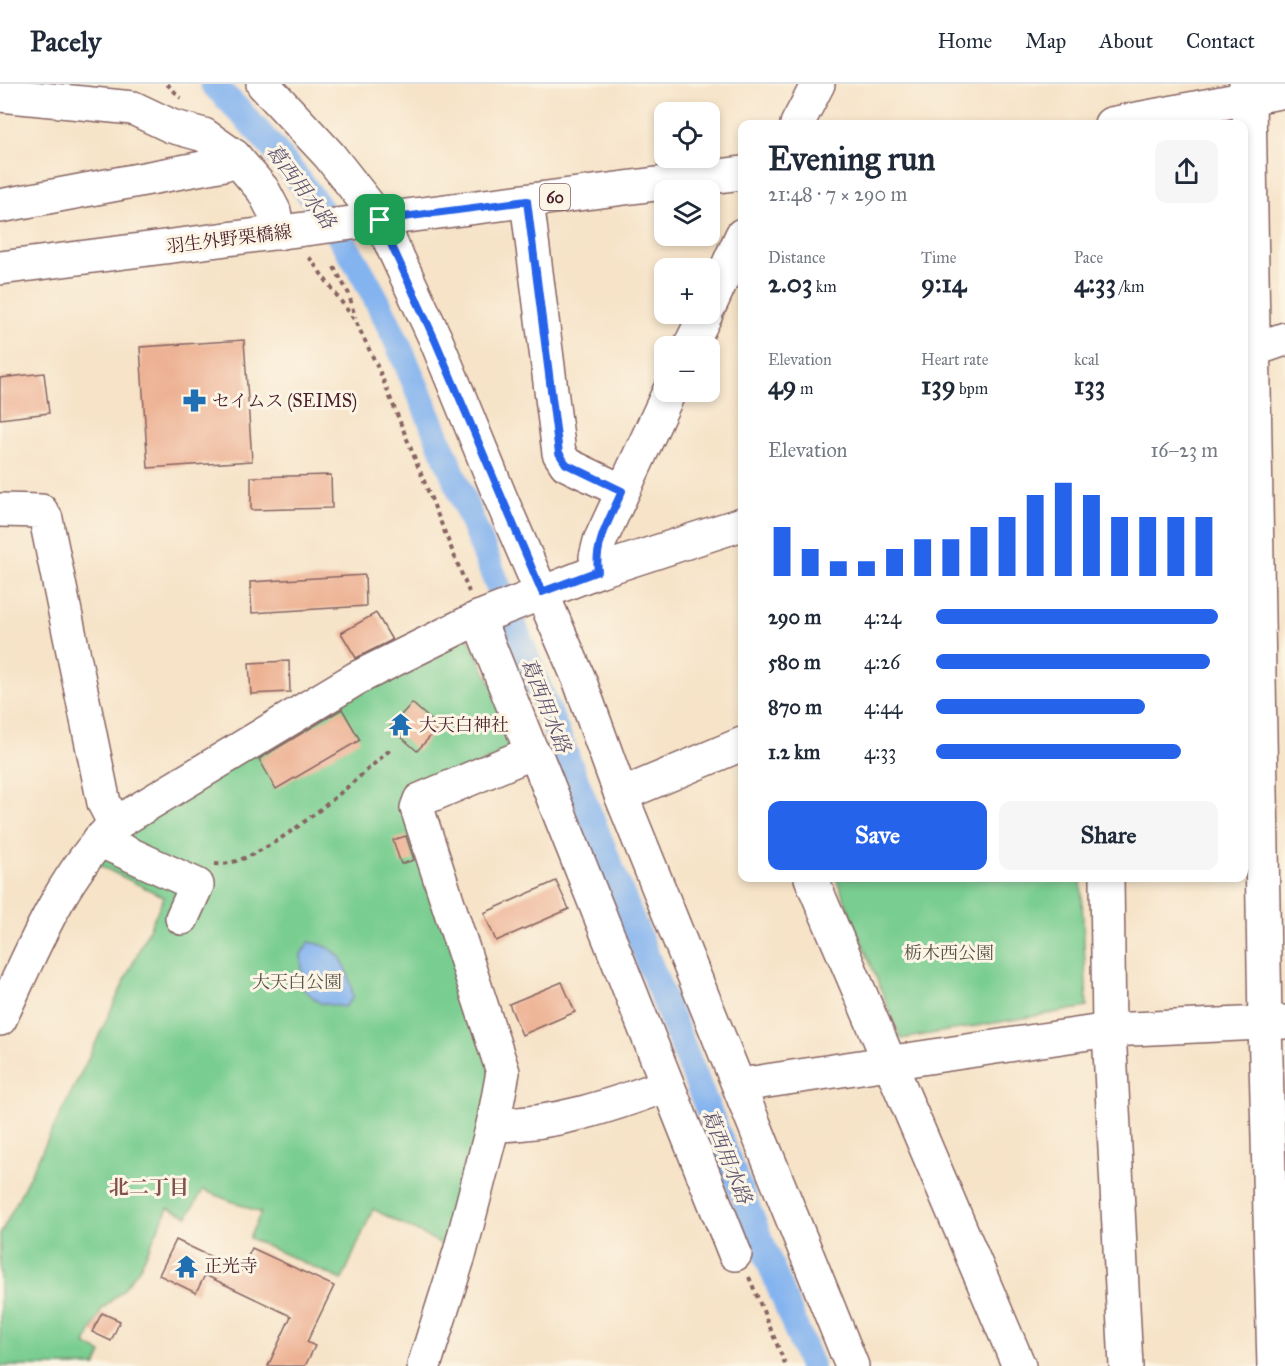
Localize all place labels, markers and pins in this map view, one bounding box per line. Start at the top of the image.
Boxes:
pin [354,194,405,245]
pharmacy icon: セイムス (SEIMS) [181,388,207,414]
place label: セイムス (SEIMS) [212,390,357,413]
temple icon: 大天白神社 [388,712,414,738]
place label: 大天白神社 [419,714,509,736]
temple icon: 正光寺 [173,1253,199,1279]
place label: 正光寺 [204,1255,258,1277]

